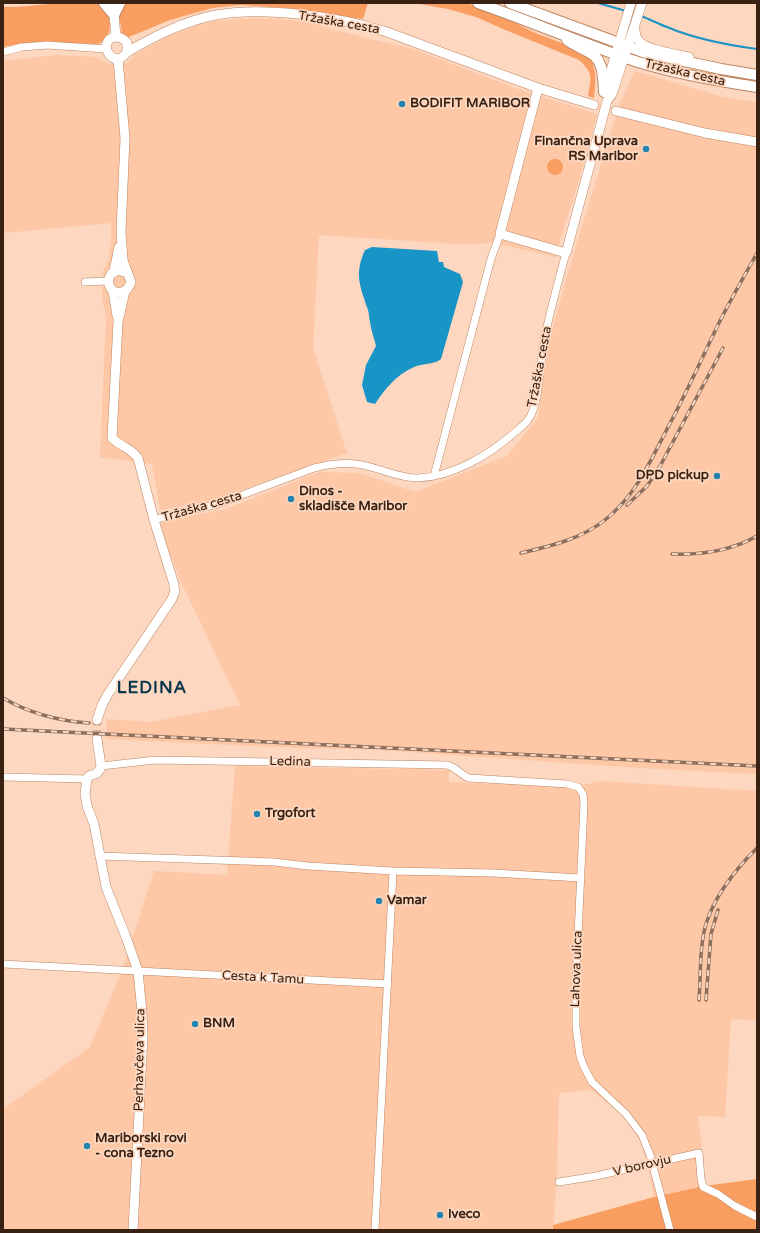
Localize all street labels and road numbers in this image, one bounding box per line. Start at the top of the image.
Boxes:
street label: Tržaška cesta [297,8,381,38]
street label: Tržaška cesta [643,56,727,90]
street label: Tržaška cesta [524,325,556,409]
street label: Tržaška cesta [160,488,244,526]
street label: Ledina [269,754,311,770]
street label: Lahova ulica [568,930,586,1008]
street label: Cesta k Tamu [221,968,305,988]
street label: Perhavčeva ulica [131,1008,149,1112]
street label: V borovju [611,1152,673,1180]

